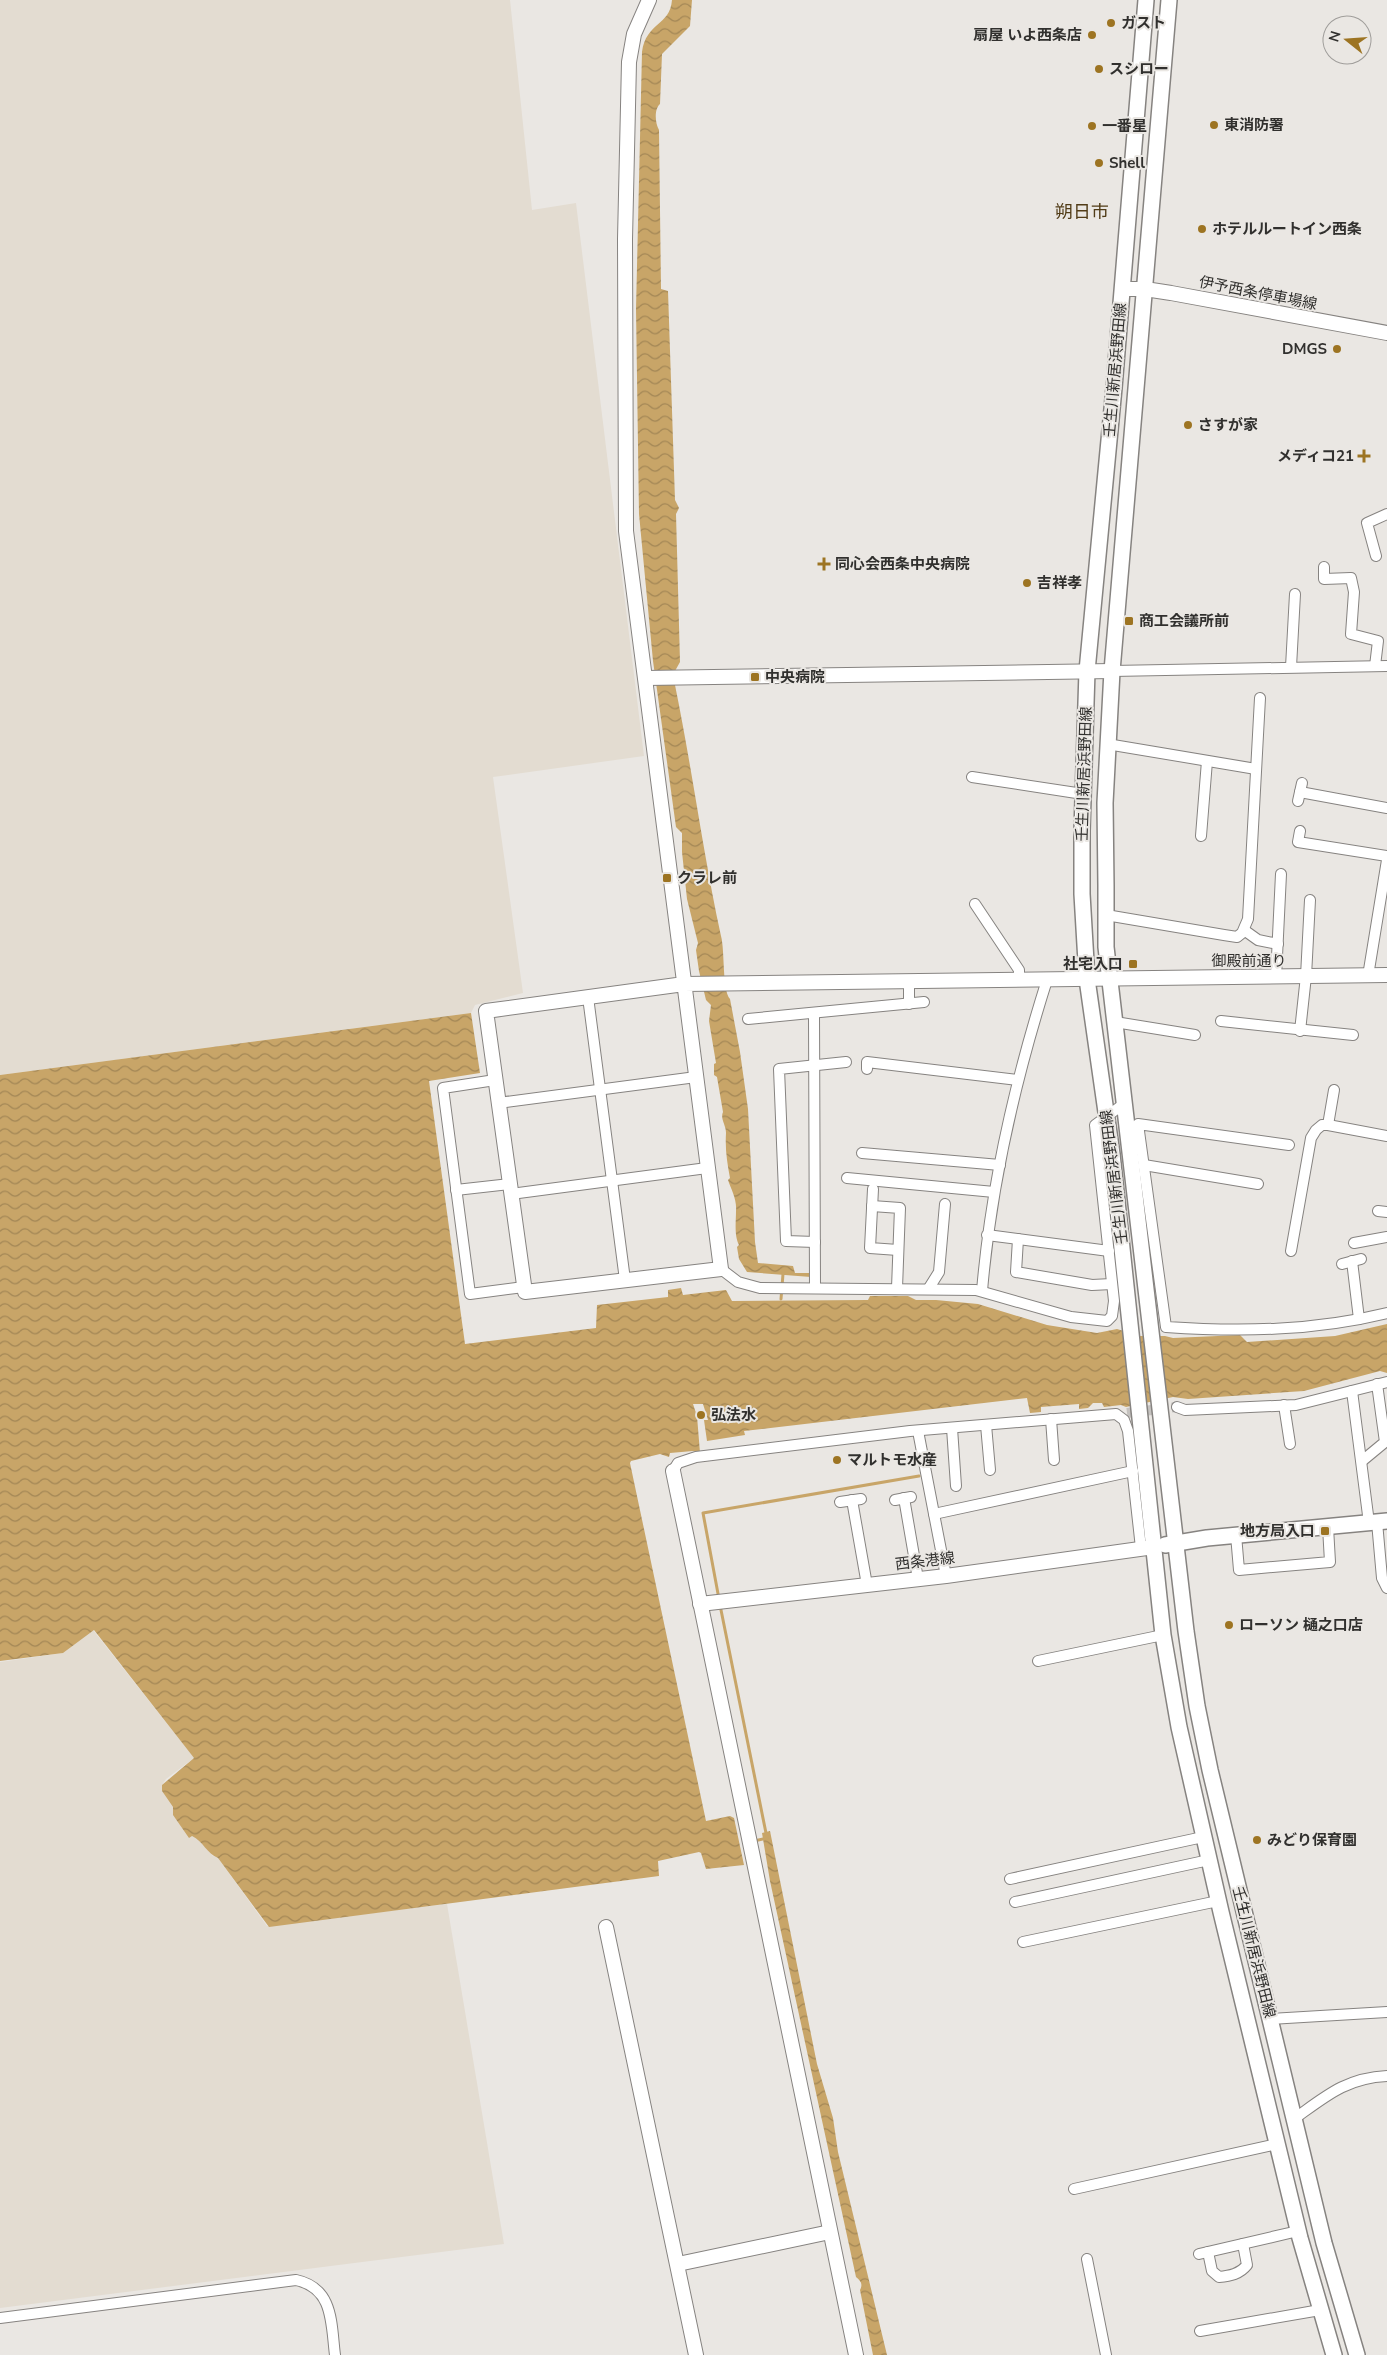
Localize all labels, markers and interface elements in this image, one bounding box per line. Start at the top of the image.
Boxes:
place label: ガスト [1121,13,1166,33]
north arrow [1322,15,1372,65]
marker: ガスト [1105,17,1117,29]
place label: 扇屋 いよ西条店 [973,25,1082,45]
marker: 扇屋 いよ西条店 [1086,29,1098,41]
text: N [1324,29,1346,44]
place label: スシロー [1109,59,1169,79]
marker: スシロー [1093,63,1105,75]
place label: 東消防署 [1224,115,1284,135]
place label: 一番星 [1102,116,1147,136]
marker: 東消防署 [1208,119,1220,131]
marker: 一番星 [1086,120,1098,132]
place label: Shell [1109,153,1145,173]
marker: Shell [1093,157,1105,169]
district label: 朔日市 [1055,200,1109,224]
place label: ホテルルートイン西条 [1212,219,1362,239]
marker: ホテルルートイン西条 [1196,223,1208,235]
street label: 伊予西条停車場線 [1197,272,1319,314]
street label: 壬生川新居浜野田線 [1099,302,1131,438]
place label: DMGS [1282,339,1327,359]
marker: DMGS [1331,343,1343,355]
place label: さすが家 [1198,415,1258,435]
marker: さすが家 [1182,419,1194,431]
place label: メディコ21 [1277,446,1354,466]
marker: メディコ21 [1358,450,1370,462]
place label: 同心会西条中央病院 [835,554,970,574]
marker: 同心会西条中央病院 [817,557,831,571]
place label: 吉祥孝 [1037,573,1082,593]
marker: 吉祥孝 [1021,577,1033,589]
place label: 商工会議所前 [1139,611,1229,631]
marker: 商工会議所前 [1123,615,1135,627]
place label: 中央病院 [765,667,825,687]
marker: 中央病院 [749,671,761,683]
street label: 壬生川新居浜野田線 [1072,706,1096,842]
place label: クラレ前 [677,868,737,888]
marker: クラレ前 [661,872,673,884]
street label: 御殿前通り [1211,951,1287,971]
place label: 社宅入口 [1063,954,1123,974]
marker: 社宅入口 [1127,958,1139,970]
street label: 壬生川新居浜野田線 [1096,1109,1132,1245]
place label: 弘法水 [711,1405,756,1425]
marker: 弘法水 [695,1409,707,1421]
place label: マルトモ水産 [847,1450,937,1470]
marker: マルトモ水産 [831,1454,843,1466]
place label: 地方局入口 [1240,1521,1315,1541]
marker: 地方局入口 [1319,1525,1331,1537]
street label: 西条港線 [894,1547,956,1575]
place label: ローソン 樋之口店 [1239,1615,1363,1635]
marker: ローソン 樋之口店 [1223,1619,1235,1631]
place label: みどり保育園 [1267,1830,1357,1850]
marker: みどり保育園 [1251,1834,1263,1846]
street label: 壬生川新居浜野田線 [1228,1884,1280,2020]

